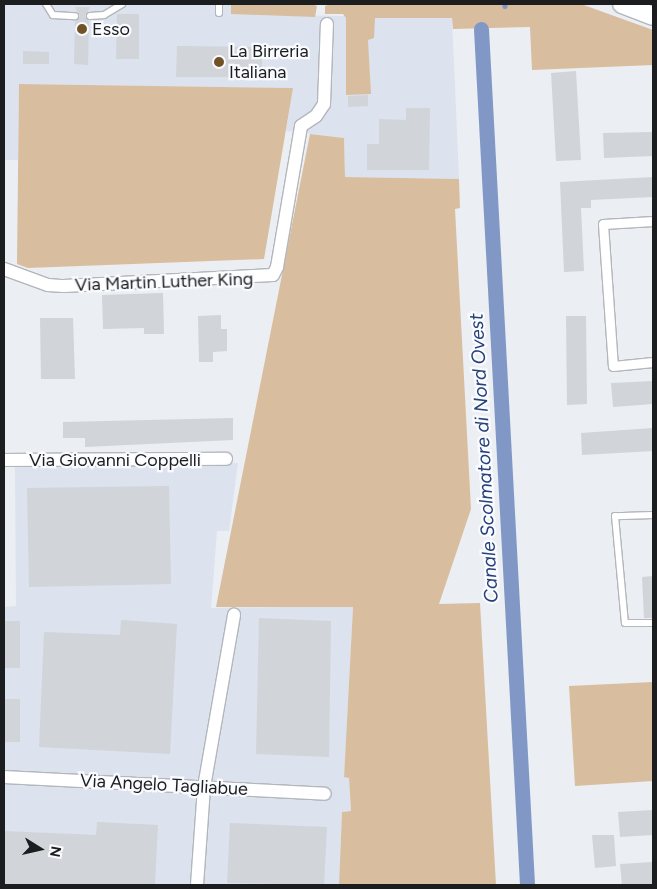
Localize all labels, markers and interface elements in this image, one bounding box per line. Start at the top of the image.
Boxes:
place label: Esso [92,18,130,40]
marker: Esso [76,23,88,35]
place label: La Birreria Italiana [229,41,309,84]
marker: La Birreria Italiana [213,56,225,68]
street label: Via Martin Luther King [74,268,254,296]
water label: Canale Scolmatore di Nord Ovest [465,313,503,603]
street label: Via Giovanni Coppelli [29,449,201,471]
street label: Via Angelo Tagliabue [80,770,248,800]
north arrow [15,824,65,874]
text: N [46,845,65,858]

